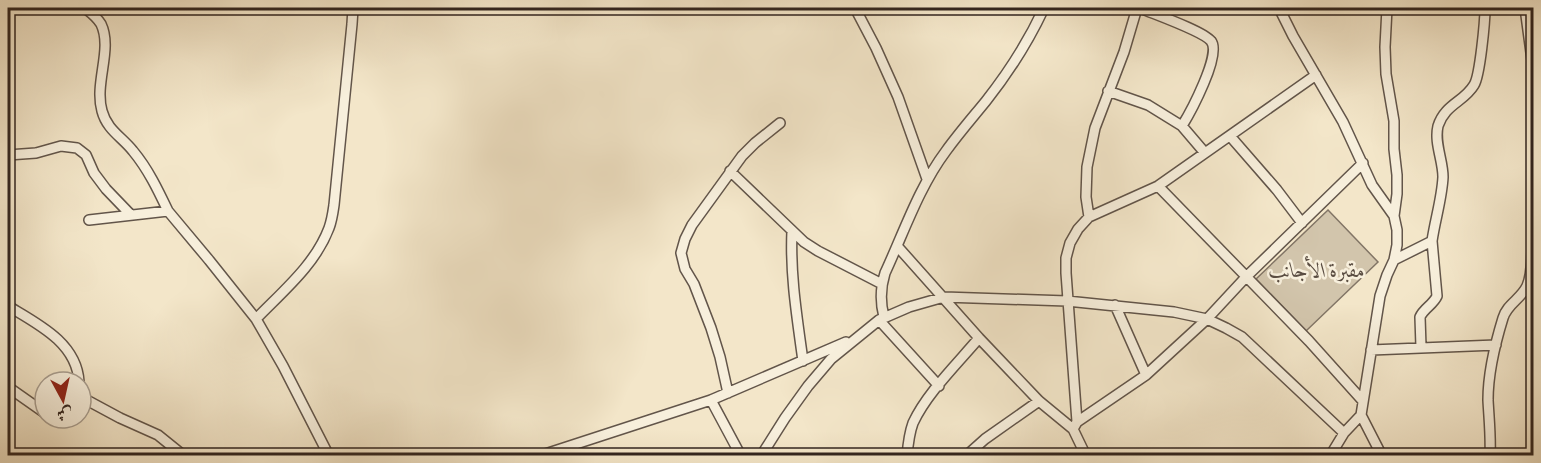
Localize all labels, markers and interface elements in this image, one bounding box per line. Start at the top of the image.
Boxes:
park label: مقبرة الأجانب [1269,255,1365,284]
north arrow [33,370,93,430]
text: ش [56,402,74,426]

